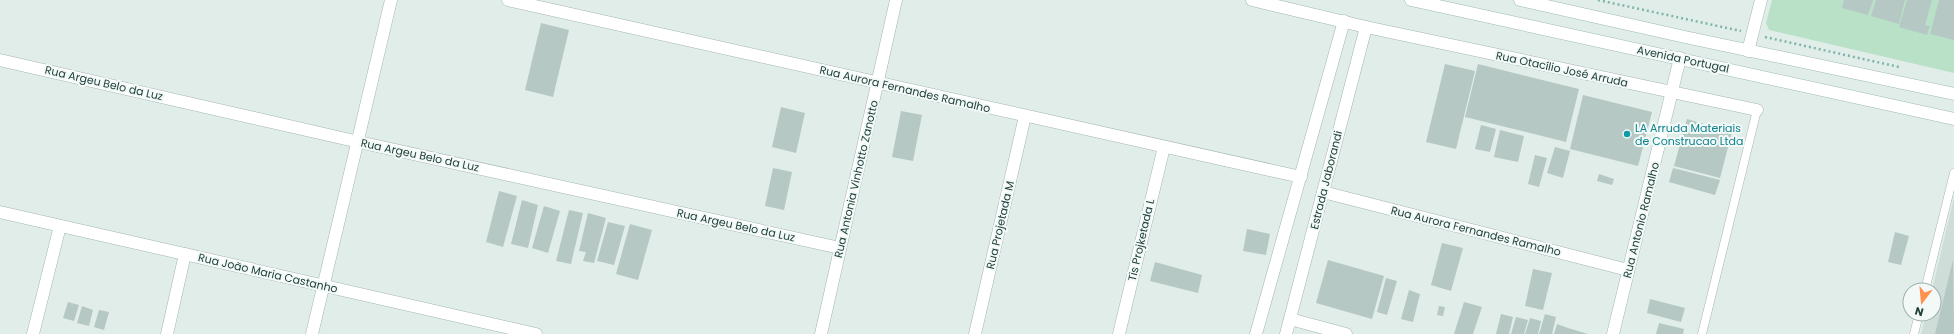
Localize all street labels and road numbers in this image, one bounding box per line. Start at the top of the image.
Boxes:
street label: Avenida Portugal [1635,41,1731,77]
street label: Rua Otacílio José Arruda [1494,47,1630,91]
street label: Rua Argeu Belo da Luz [43,62,165,104]
street label: Rua Aurora Fernandes Ramalho [818,62,992,116]
street label: Rua Antonia Vinhotto Zanotto [830,99,882,259]
street label: Estrada Jaborandi [1306,129,1346,231]
street label: Rua Argeu Belo da Luz [359,135,481,175]
street label: Rua Antonio Ramalho [1619,160,1663,280]
street label: Rua Projetada M [982,179,1018,271]
street label: Tis Projketada L [1124,197,1158,283]
street label: Rua Aurora Fernandes Ramalho [1389,202,1563,260]
street label: Rua Argeu Belo da Luz [675,205,797,245]
street label: Rua João Maria Castanho [197,249,339,297]

